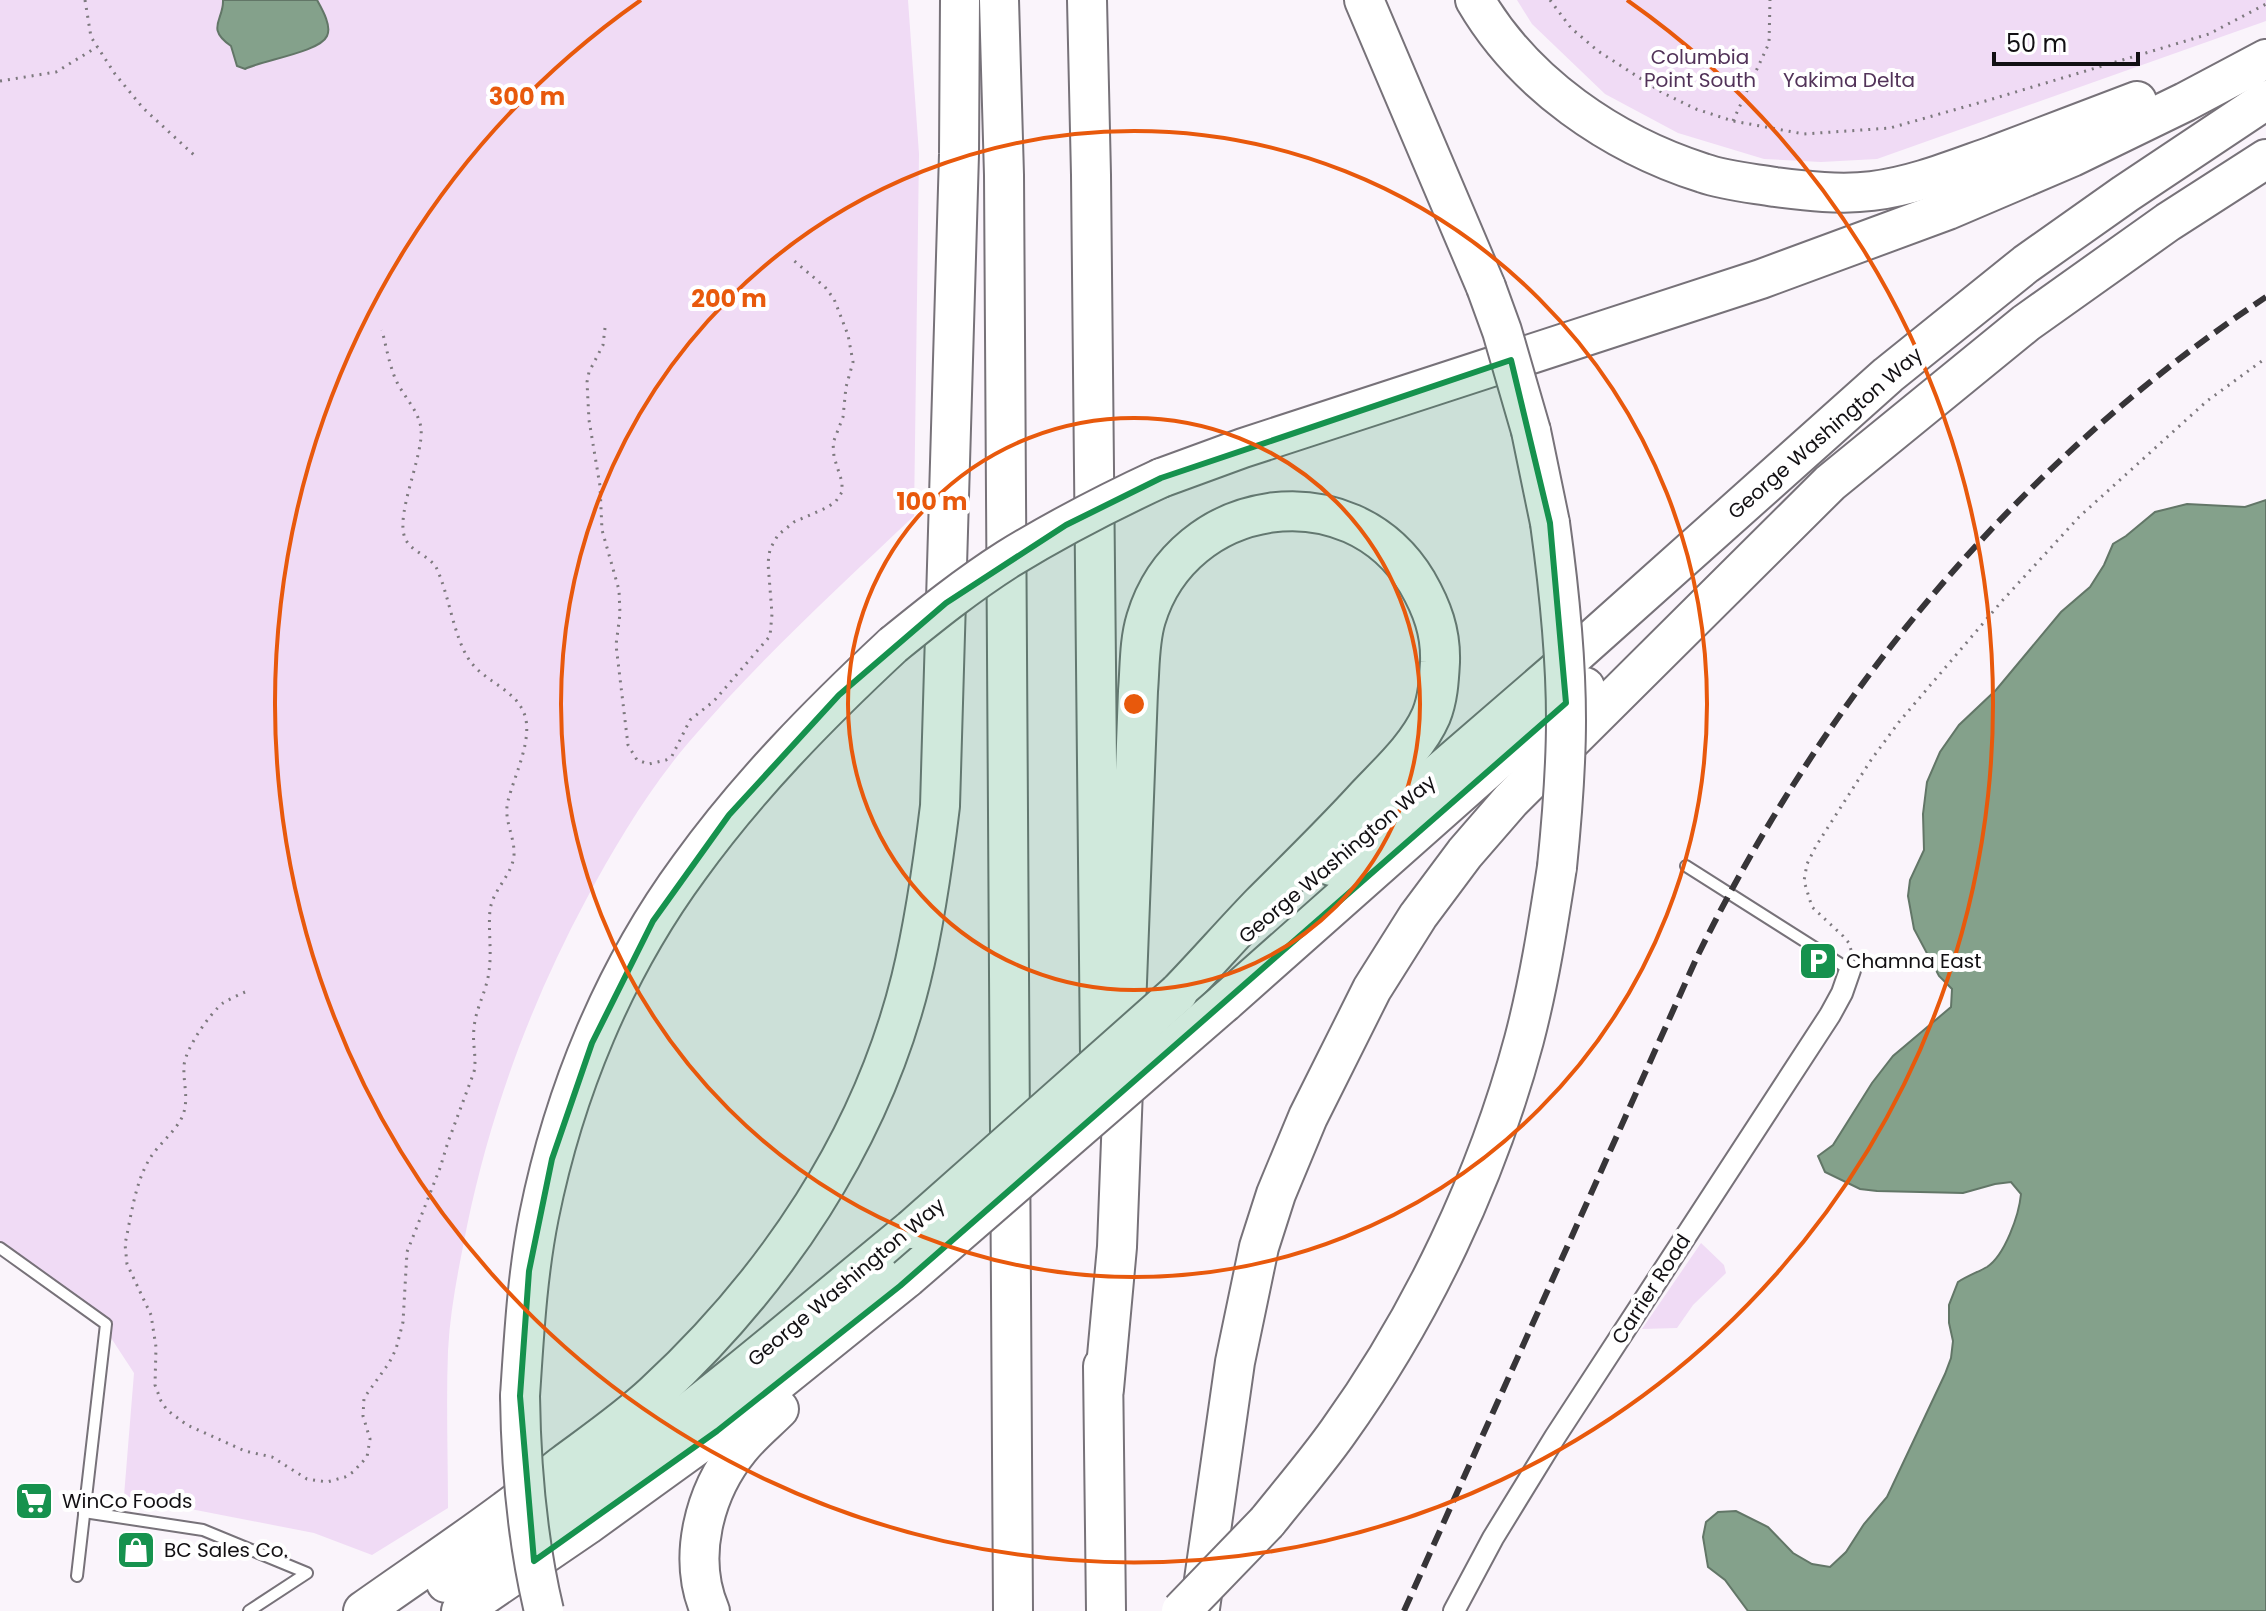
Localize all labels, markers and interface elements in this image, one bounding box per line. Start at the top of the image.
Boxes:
scale bar [1994,16,2138,66]
text: 50 m [2006,27,2067,60]
park label: Columbia Point South [1644,43,1756,94]
park label: Yakima Delta [1783,66,1915,94]
text: 300 m [489,80,565,113]
text: 200 m [691,282,767,315]
street label: George Washington Way [1722,341,1928,525]
text: 100 m [897,485,967,518]
centre of rings [1120,690,1148,718]
street label: George Washington Way [1232,768,1442,950]
parking icon: Chamna East [1797,940,1839,982]
place label: Chamna East [1846,947,1982,975]
street label: George Washington Way [741,1191,951,1373]
street label: Carrier Road [1605,1229,1697,1349]
supermarket icon: WinCo Foods [13,1480,55,1522]
place label: WinCo Foods [62,1487,192,1515]
shop icon: BC Sales Co. [115,1529,157,1571]
place label: BC Sales Co. [164,1536,288,1564]

